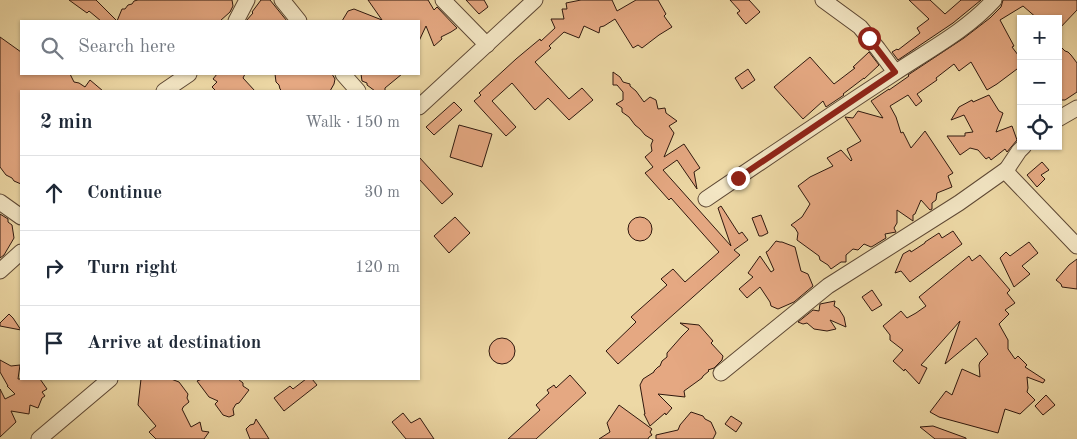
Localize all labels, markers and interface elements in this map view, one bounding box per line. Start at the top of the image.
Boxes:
map controls [1017,15,1062,150]
button: + [1017,15,1062,60]
search box [20,20,420,75]
route start [858,27,881,50]
icon: search [38,34,66,62]
text: Search here [78,38,175,57]
button: − [1017,60,1062,105]
button: locate [1017,105,1062,150]
text: 2 min [40,112,93,133]
text: Walk · 150 m [305,115,400,131]
route end [727,167,750,190]
icon: ahead [40,179,68,207]
text: Continue [87,184,162,203]
text: 30 m [364,185,400,201]
icon: right [40,254,68,282]
text: Turn right [87,259,177,278]
text: 120 m [355,260,400,276]
icon: arrive [40,329,68,357]
text: Arrive at destination [87,334,261,353]

